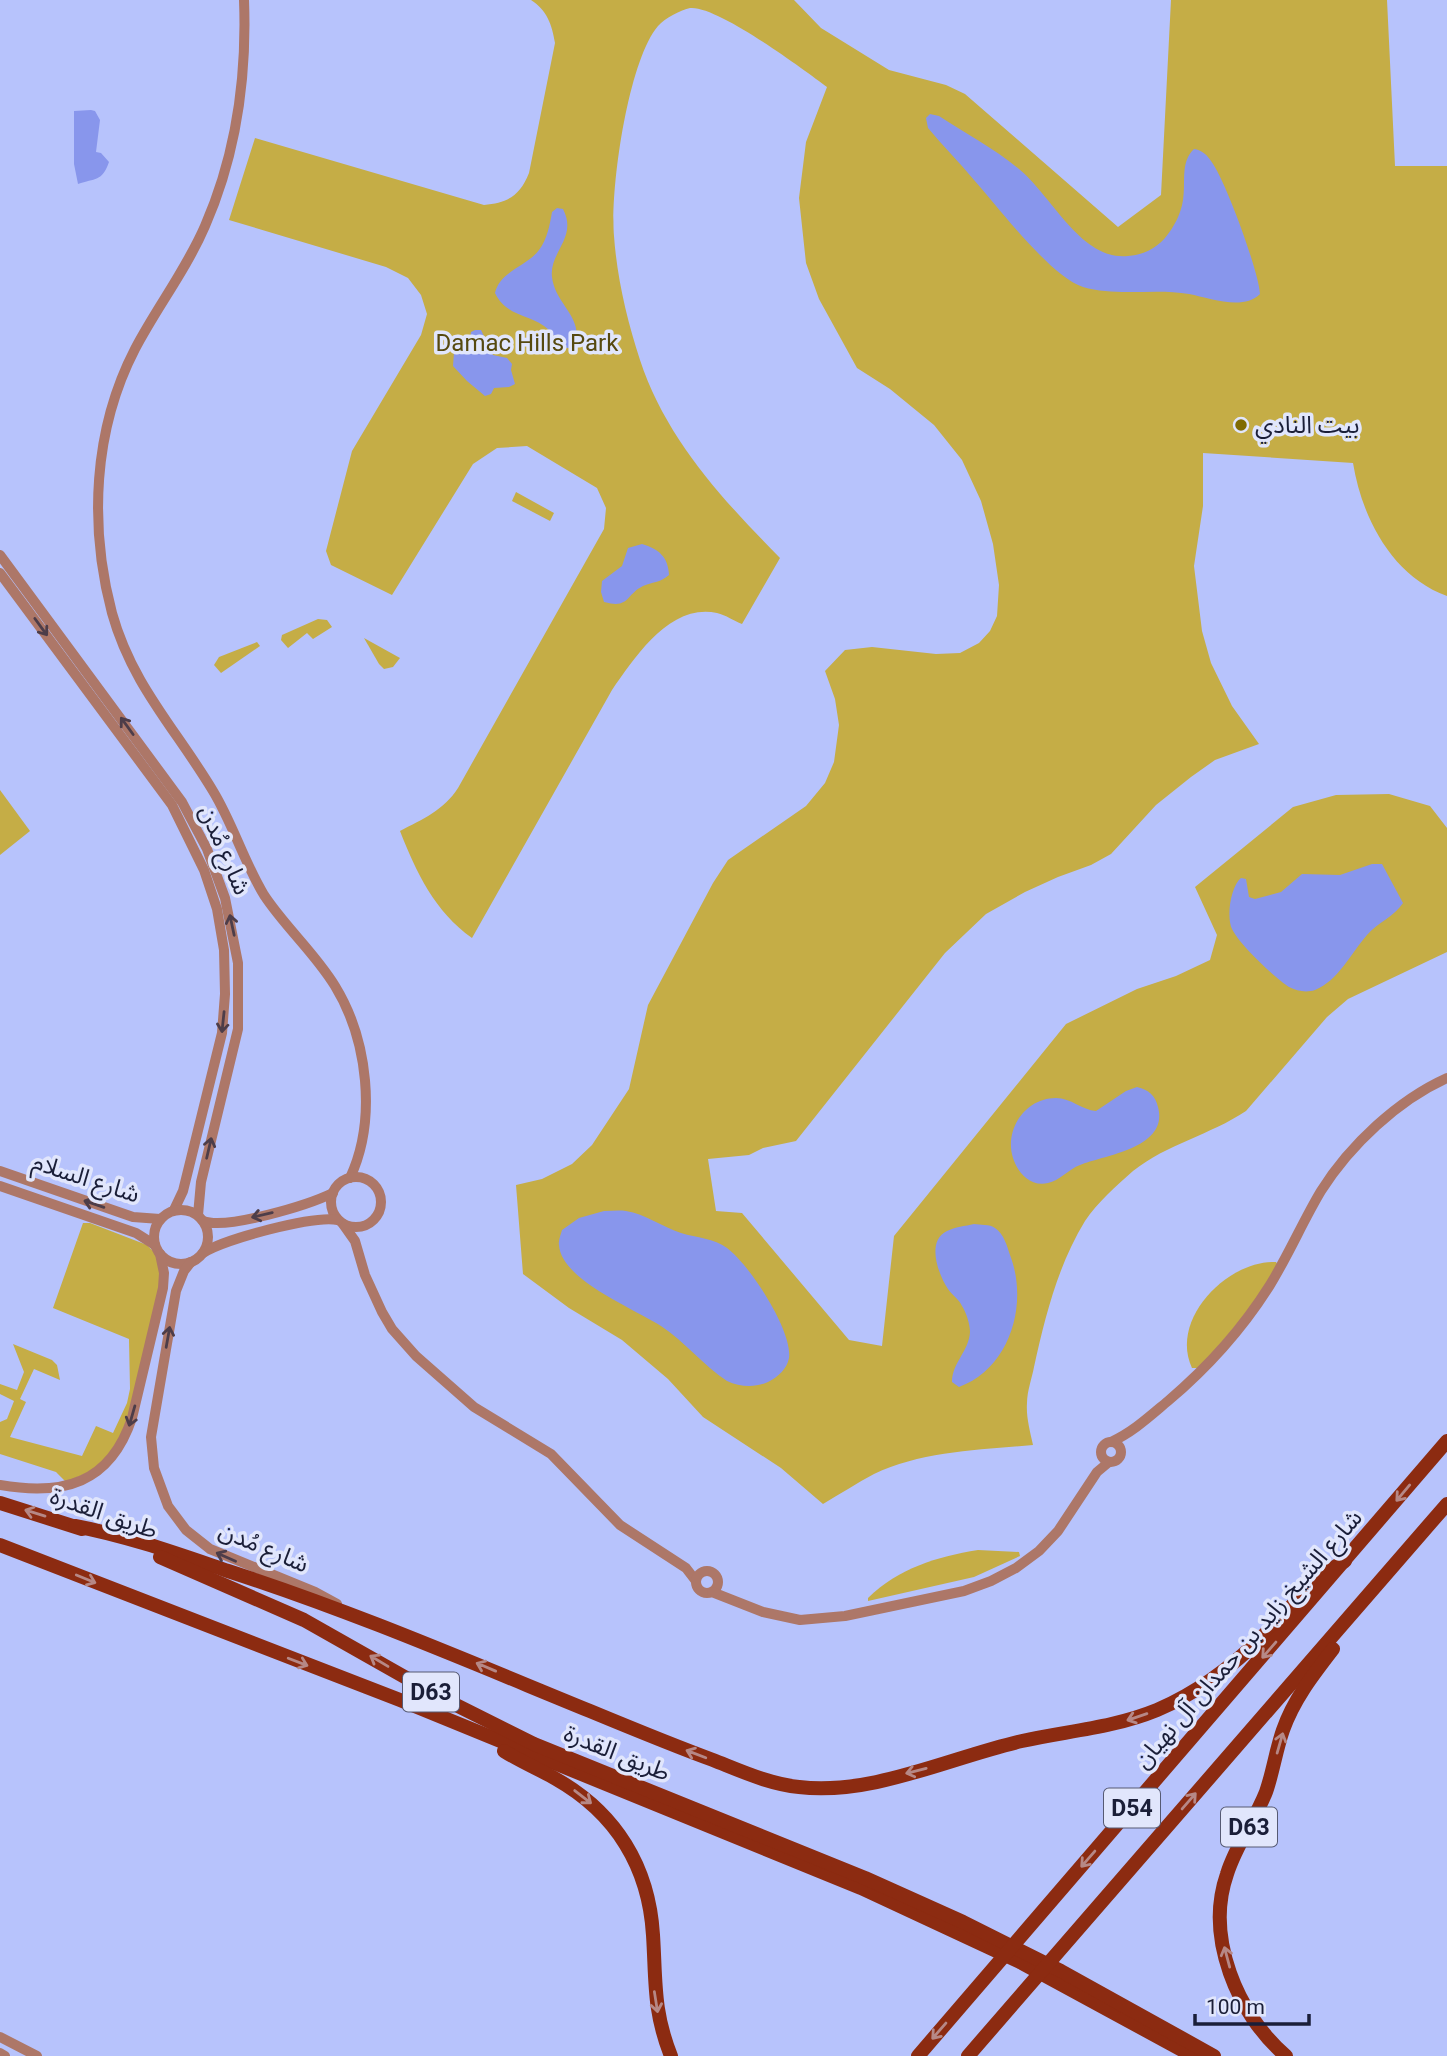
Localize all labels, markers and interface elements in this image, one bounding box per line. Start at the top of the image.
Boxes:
park label: Damac Hills Park [436,329,619,357]
place label: بيت النادي [1255,411,1359,444]
marker: بيت النادي [1233,417,1249,433]
one-way arrow [33,618,48,636]
one-way arrow [120,717,134,736]
street label: شارع مُدن [191,801,256,900]
one-way arrow [225,914,238,937]
one-way arrow [217,1010,230,1033]
one-way arrow [202,1137,216,1160]
street label: شارع السلام [28,1148,143,1212]
one-way arrow [84,1197,106,1209]
one-way arrow [251,1209,274,1222]
one-way arrow [162,1326,175,1349]
one-way arrow [125,1405,138,1427]
street label: طريق القدرة [46,1482,161,1545]
one-way arrow [1395,1484,1411,1502]
street label: شارع الشيخ زايد بن حمدان آل نهيان [1128,1504,1370,1776]
one-way arrow [25,1506,47,1519]
street label: شارع مُدن [214,1516,313,1581]
one-way arrow [216,1550,237,1563]
one-way arrow [75,1573,97,1586]
one-way arrow [1261,1640,1277,1658]
one-way arrow [369,1654,389,1668]
one-way arrow [287,1656,309,1669]
one-way arrow [475,1660,497,1673]
road number: D63 [403,1672,459,1712]
one-way arrow [1126,1712,1148,1725]
street label: طريق القدرة [560,1719,674,1788]
one-way arrow [1274,1732,1287,1754]
one-way arrow [685,1746,707,1759]
one-way arrow [905,1765,928,1778]
road number: D54 [1104,1788,1160,1828]
one-way arrow [573,1790,592,1805]
one-way arrow [1181,1792,1197,1810]
road number: D63 [1221,1808,1277,1846]
one-way arrow [1080,1850,1096,1868]
one-way arrow [1219,1947,1232,1969]
scale bar [1195,1982,1309,2026]
one-way arrow [650,1990,663,2013]
text: 100 m [1206,1995,1265,2019]
one-way arrow [931,2022,947,2040]

